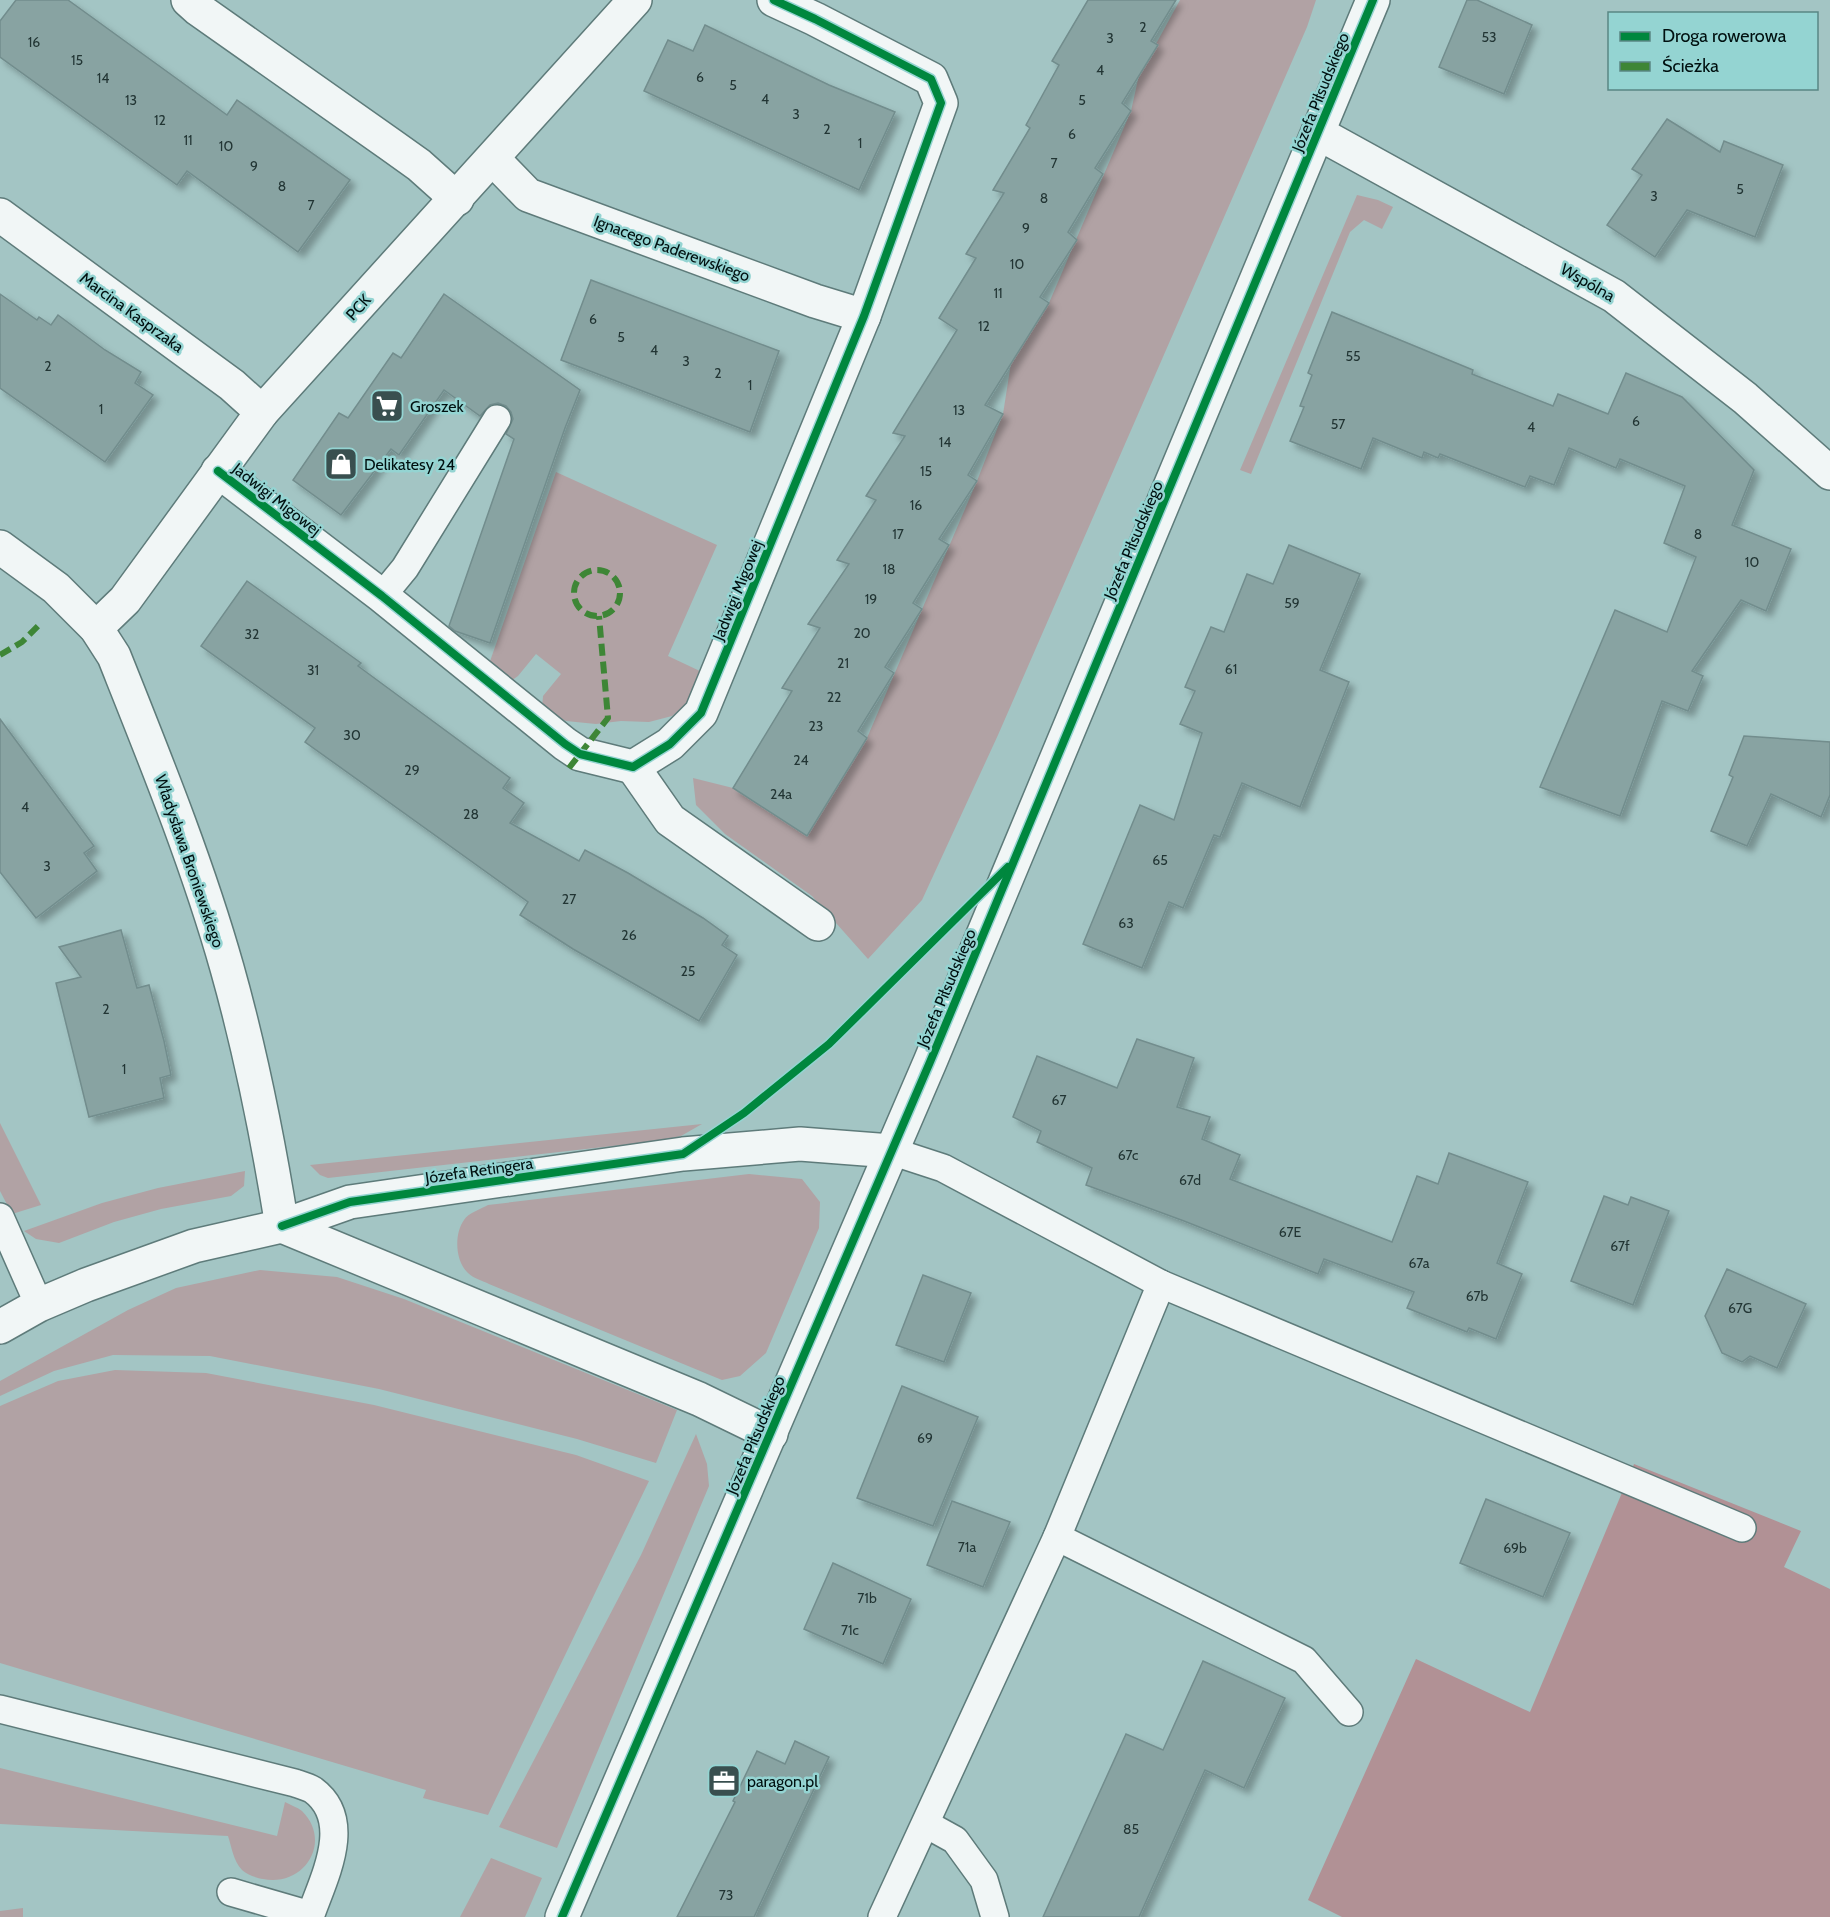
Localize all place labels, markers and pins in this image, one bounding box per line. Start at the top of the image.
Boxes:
supermarket icon: Groszek [369,388,405,424]
place label: Groszek [410,397,464,416]
shop icon: Delikatesy 24 [323,446,359,482]
place label: Delikatesy 24 [364,455,455,474]
office icon: paragon.pl [706,1763,742,1799]
place label: paragon.pl [747,1772,818,1791]

